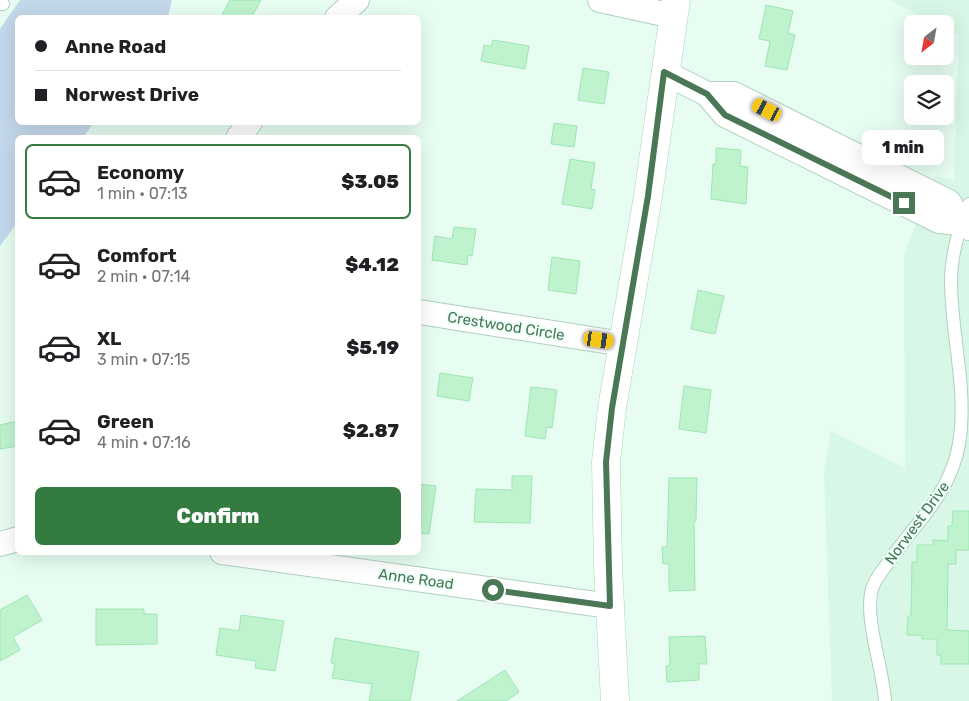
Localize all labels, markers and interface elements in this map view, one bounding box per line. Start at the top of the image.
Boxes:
north arrow [904,15,954,65]
map controls [904,15,954,125]
text: Anne Road [65,35,166,58]
button: layers [904,75,954,125]
text: Norwest Drive [65,83,199,106]
car [750,97,783,123]
callout: 1 min [863,130,945,166]
text: 1 min [882,138,924,157]
icon: car [37,159,82,204]
text: Economy [97,161,184,184]
text: $3.05 [341,170,399,193]
text: 1 min · 07:13 [97,184,188,203]
route end [893,192,915,214]
icon: car [37,242,82,287]
text: Comfort [97,244,177,267]
text: $4.12 [345,253,399,276]
text: 2 min · 07:14 [97,267,190,286]
street label: Crestwood Circle [446,308,566,344]
icon: car [37,325,82,370]
text: XL [97,327,121,350]
car [583,330,614,350]
text: $5.19 [346,336,399,359]
text: 3 min · 07:15 [97,350,190,369]
icon: car [37,408,82,453]
text: Green [97,410,154,433]
text: $2.87 [343,419,399,442]
text: 4 min · 07:16 [97,433,191,452]
street label: Norwest Drive [881,478,953,568]
button: Confirm [35,487,401,545]
street label: Anne Road [377,565,455,593]
route start [482,579,504,601]

